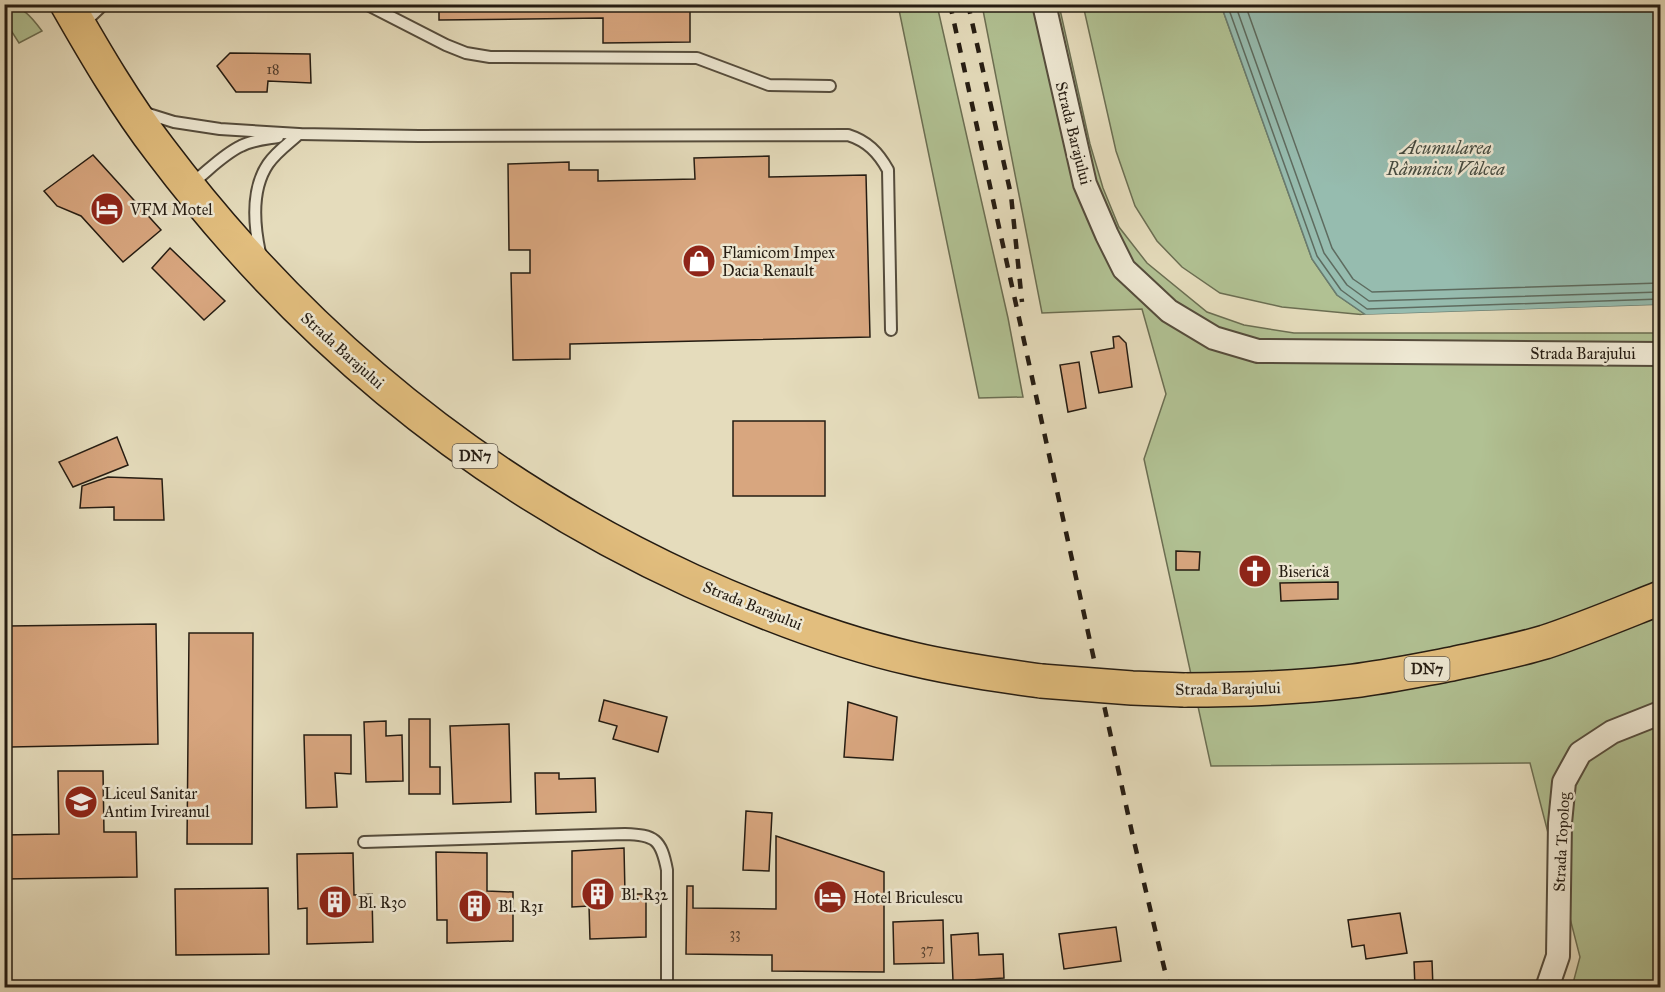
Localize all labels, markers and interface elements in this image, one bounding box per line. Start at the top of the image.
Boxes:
house number: 18 [267,61,279,78]
street label: Strada Barajului [1052,80,1096,187]
water label: Acumularea Râmnicu Vâlcea [1386,137,1506,180]
hotel icon: VFM Motel [89,191,125,227]
place label: VFM Motel [129,200,213,219]
shop icon: Flamicom Impex Dacia Renault [681,243,717,279]
place label: Flamicom Impex Dacia Renault [722,243,835,280]
street label: Strada Barajului [297,308,389,393]
street label: Strada Barajului [1530,344,1636,363]
road number: DN7 [452,444,498,468]
church icon: Biserică [1237,553,1273,589]
place label: Biserică [1278,562,1330,581]
street label: Strada Barajului [700,577,806,634]
road number: DN7 [1404,657,1450,681]
street label: Strada Barajului [1175,678,1282,699]
school or university icon: Liceul Sanitar Antim Ivireanul [63,784,99,820]
place label: Liceul Sanitar Antim Ivireanul [103,784,210,821]
street label: Strada Topolog [1549,791,1575,892]
building icon: Bl. R32 [580,876,616,912]
hotel icon: Hotel Briculescu [812,879,848,915]
building icon: Bl. R30 [317,884,353,920]
place label: Bl. R32 [621,885,668,904]
building icon: Bl. R31 [457,888,493,924]
place label: Hotel Briculescu [853,888,964,907]
place label: Bl. R30 [358,893,407,912]
place label: Bl. R31 [498,897,544,916]
house number: 33 [729,925,741,942]
house number: 37 [920,941,934,958]

